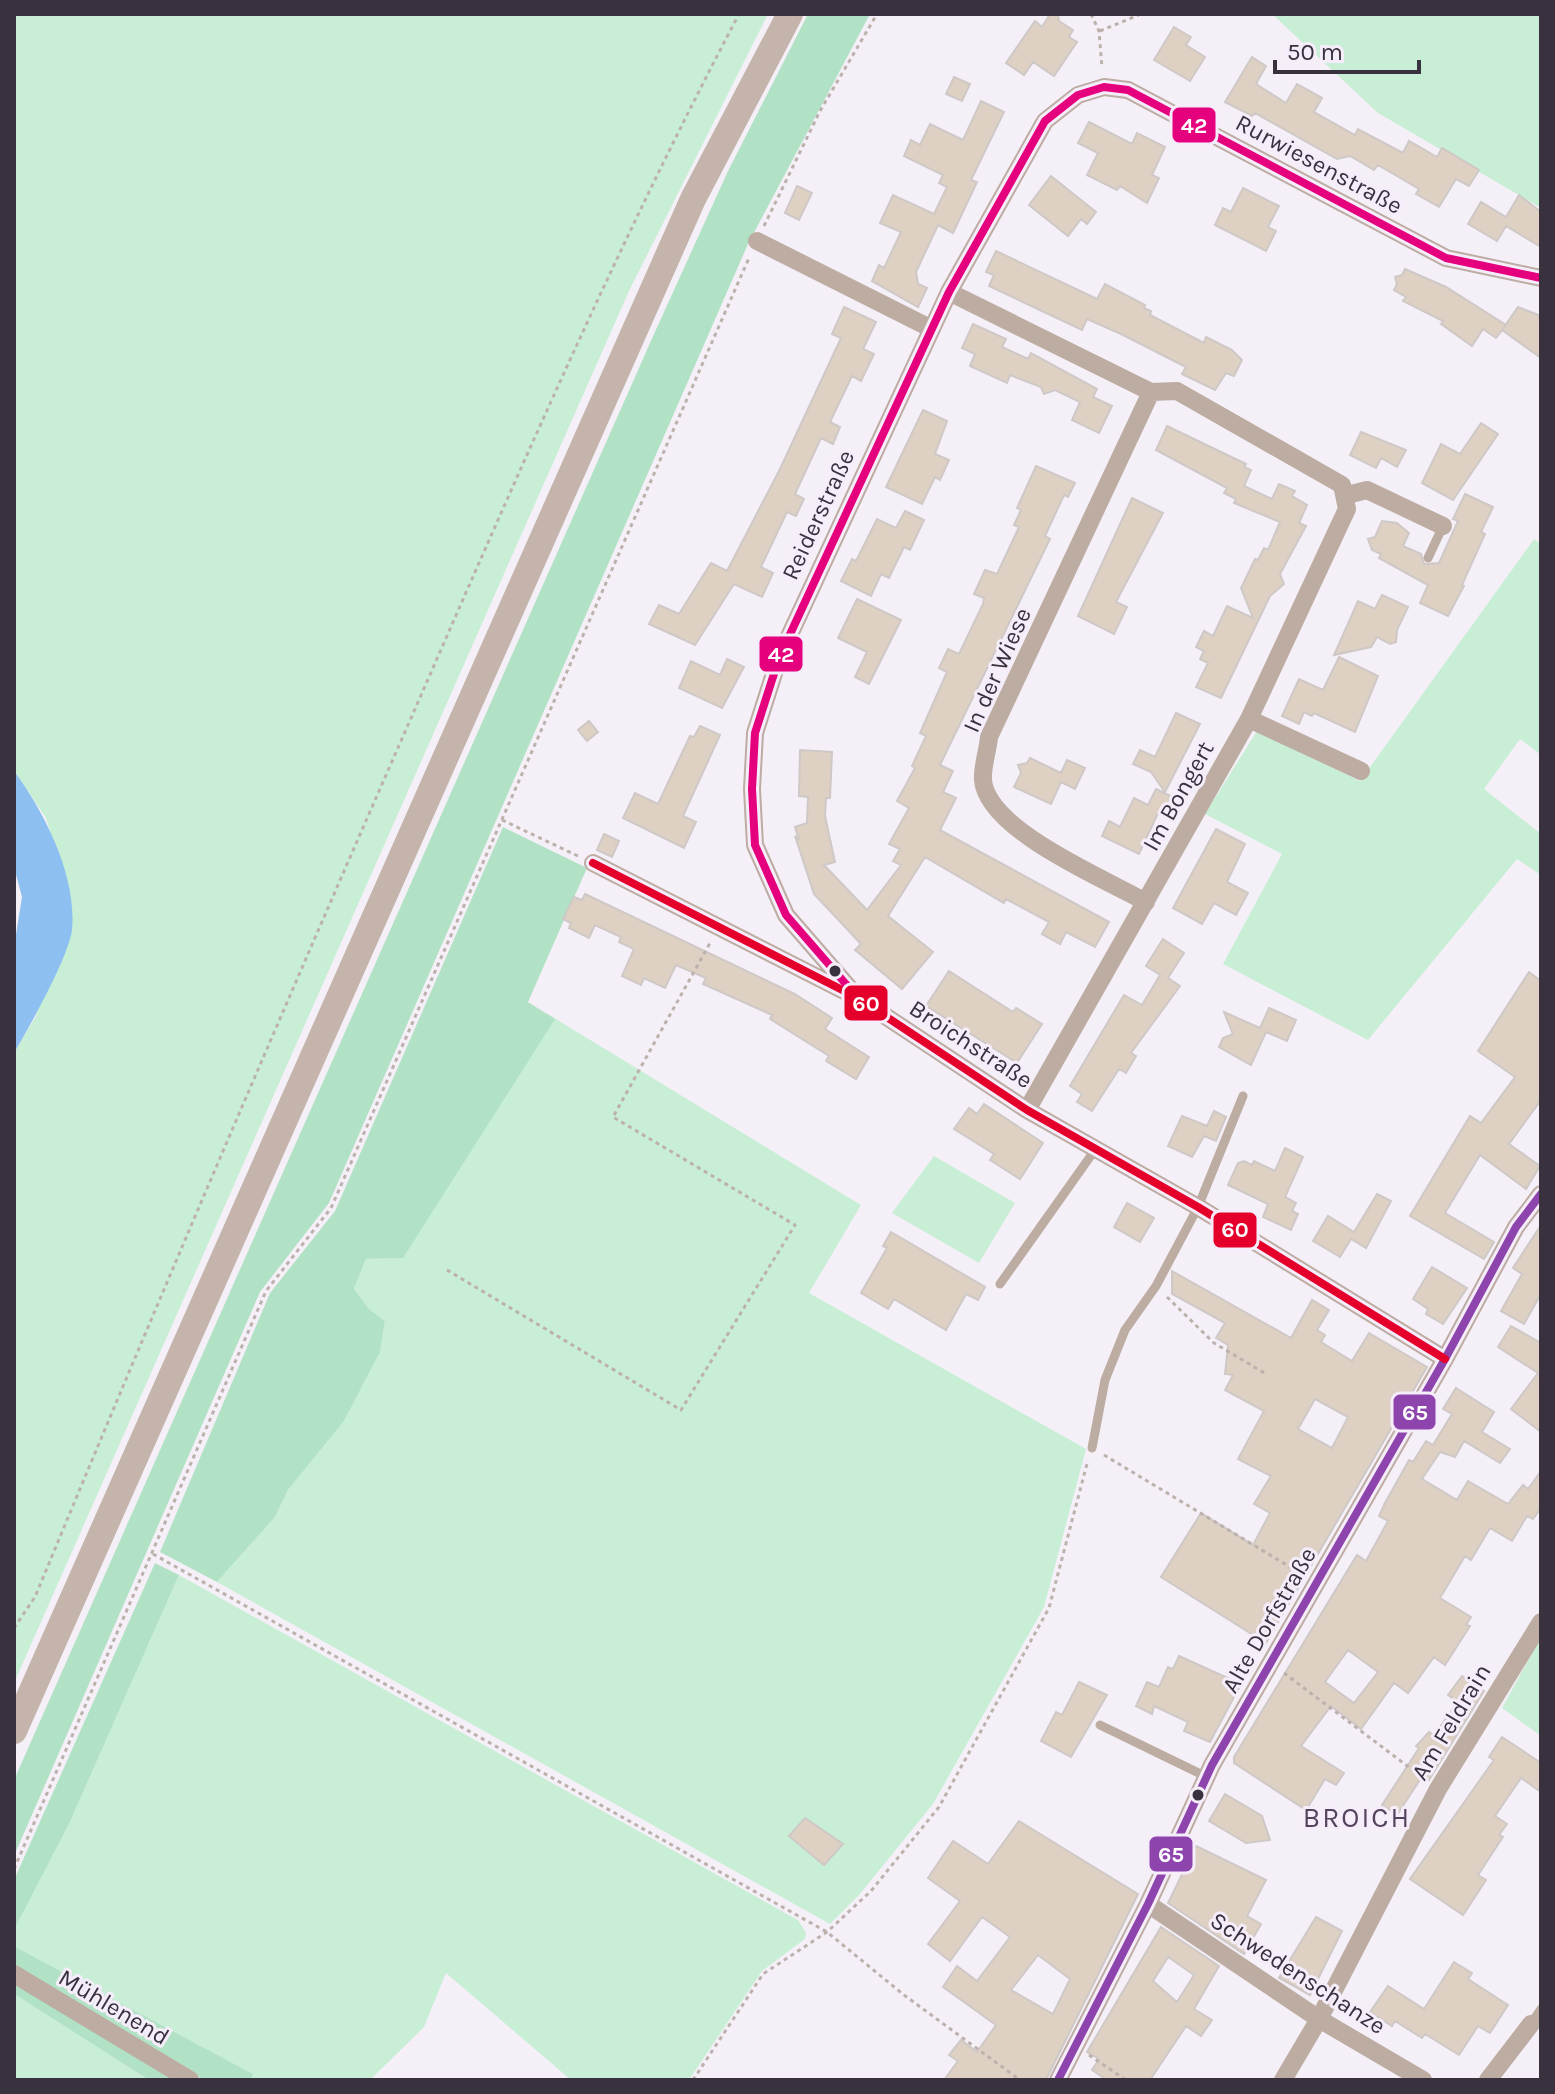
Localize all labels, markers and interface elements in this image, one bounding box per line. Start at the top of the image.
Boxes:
scale bar [1275,24,1419,74]
text: 50 m [1287,38,1343,66]
line badge: 42 [1171,106,1217,144]
street label: Rurwiesenstraße [1231,108,1407,220]
text: 42 [1181,113,1207,139]
street label: Reiderstraße [776,446,860,584]
street label: In der Wiese [957,603,1037,737]
line badge: 42 [758,635,804,673]
text: 42 [768,642,794,668]
street label: Im Bongert [1136,736,1220,856]
unlabelled marker [827,963,843,979]
line badge: 60 [843,984,889,1022]
text: 60 [852,991,880,1017]
street label: Broichstraße [904,994,1038,1094]
line badge: 60 [1212,1211,1258,1249]
text: 60 [1221,1217,1249,1243]
line badge: 65 [1392,1393,1437,1431]
text: 65 [1402,1400,1428,1426]
street label: Alte Dorfstraße [1216,1542,1322,1698]
street label: Am Feldrain [1405,1659,1497,1785]
unlabelled marker [1190,1787,1206,1803]
district label: BROICH [1303,1801,1411,1834]
line badge: 65 [1148,1835,1194,1873]
text: 65 [1158,1842,1184,1868]
street label: Schwedenschanze [1205,1906,1391,2040]
street label: Mühlenend [54,1963,174,2051]

